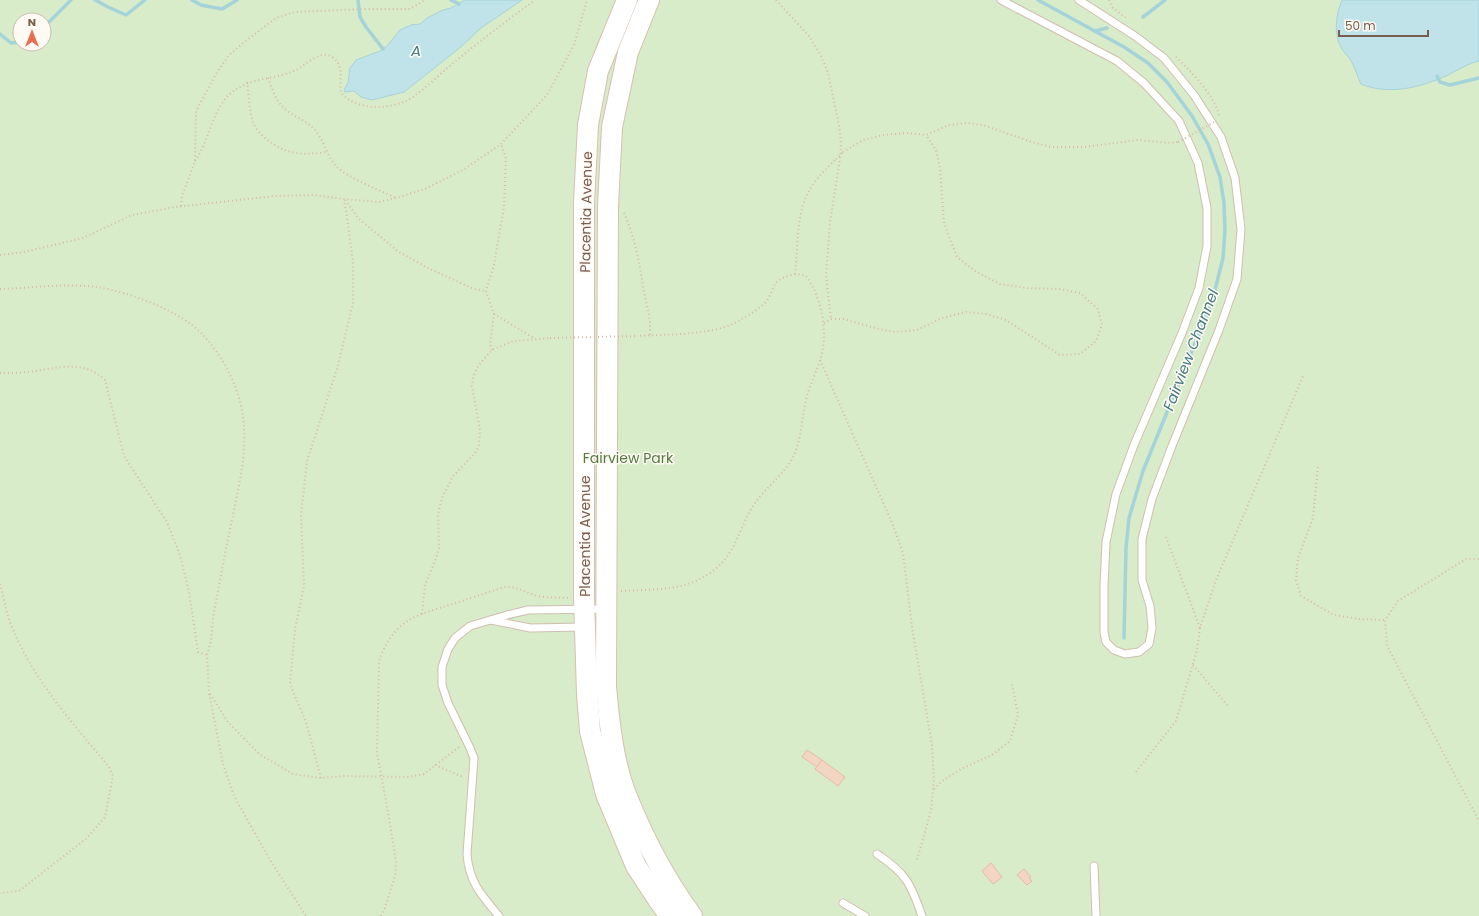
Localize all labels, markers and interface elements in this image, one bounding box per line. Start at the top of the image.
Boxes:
north arrow [12,12,52,52]
scale bar [1339,12,1428,38]
text: N [28,14,36,30]
text: 50 m [1345,17,1376,34]
water label: A [410,40,421,61]
street label: Placentia Avenue [575,151,597,273]
water label: Fairview Channel [1158,286,1224,414]
park label: Fairview Park [583,448,674,468]
street label: Placentia Avenue [575,475,595,597]

